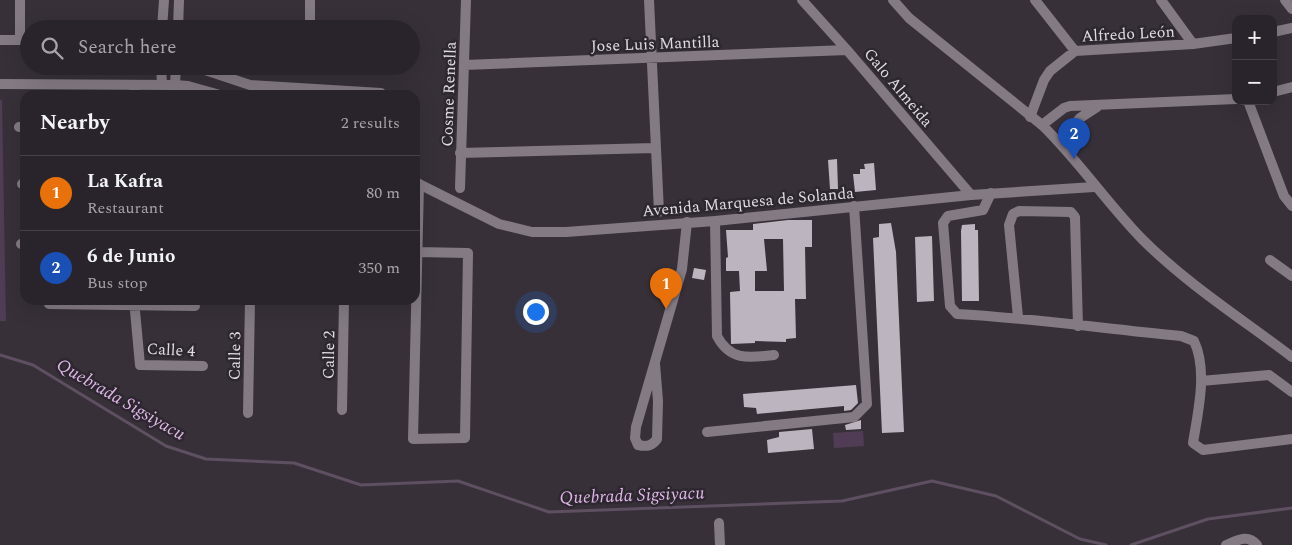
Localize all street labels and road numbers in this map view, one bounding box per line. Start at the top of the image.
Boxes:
street label: Alfredo León [1081,20,1175,48]
street label: Jose Luis Mantilla [590,30,720,58]
street label: Cosme Renella [435,41,463,147]
street label: Galo Almeida [858,43,939,133]
street label: Avenida Marquesa de Solanda [641,181,855,223]
street label: Calle 2 [317,331,341,379]
street label: Calle 3 [223,332,247,380]
street label: Calle 4 [146,337,196,363]

